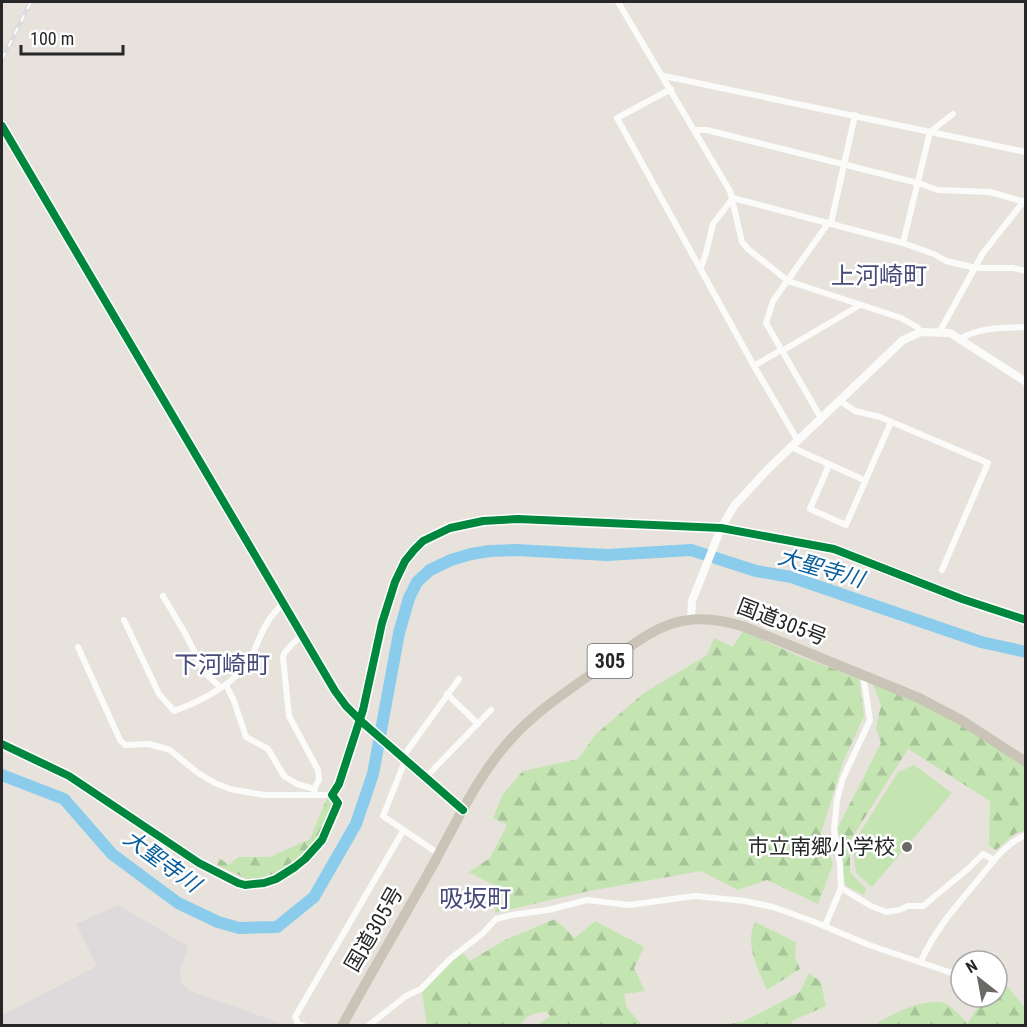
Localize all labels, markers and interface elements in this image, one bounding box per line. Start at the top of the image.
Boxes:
scale bar [21,18,123,56]
text: 100 m [30,28,74,49]
district label: 上河崎町 [831,262,927,290]
water label: 大聖寺川 [775,544,869,593]
street label: 国道305号 [734,594,830,650]
road number: 305 [588,644,632,678]
district label: 下河崎町 [174,651,270,679]
water label: 大聖寺川 [119,825,207,898]
place label: 市立南郷小学校 [748,835,895,859]
marker: 市立南郷小学校 [900,840,914,854]
street label: 国道305号 [340,882,408,976]
district label: 吸坂町 [439,885,511,913]
north arrow [949,949,1009,1009]
text: N [962,956,981,977]

